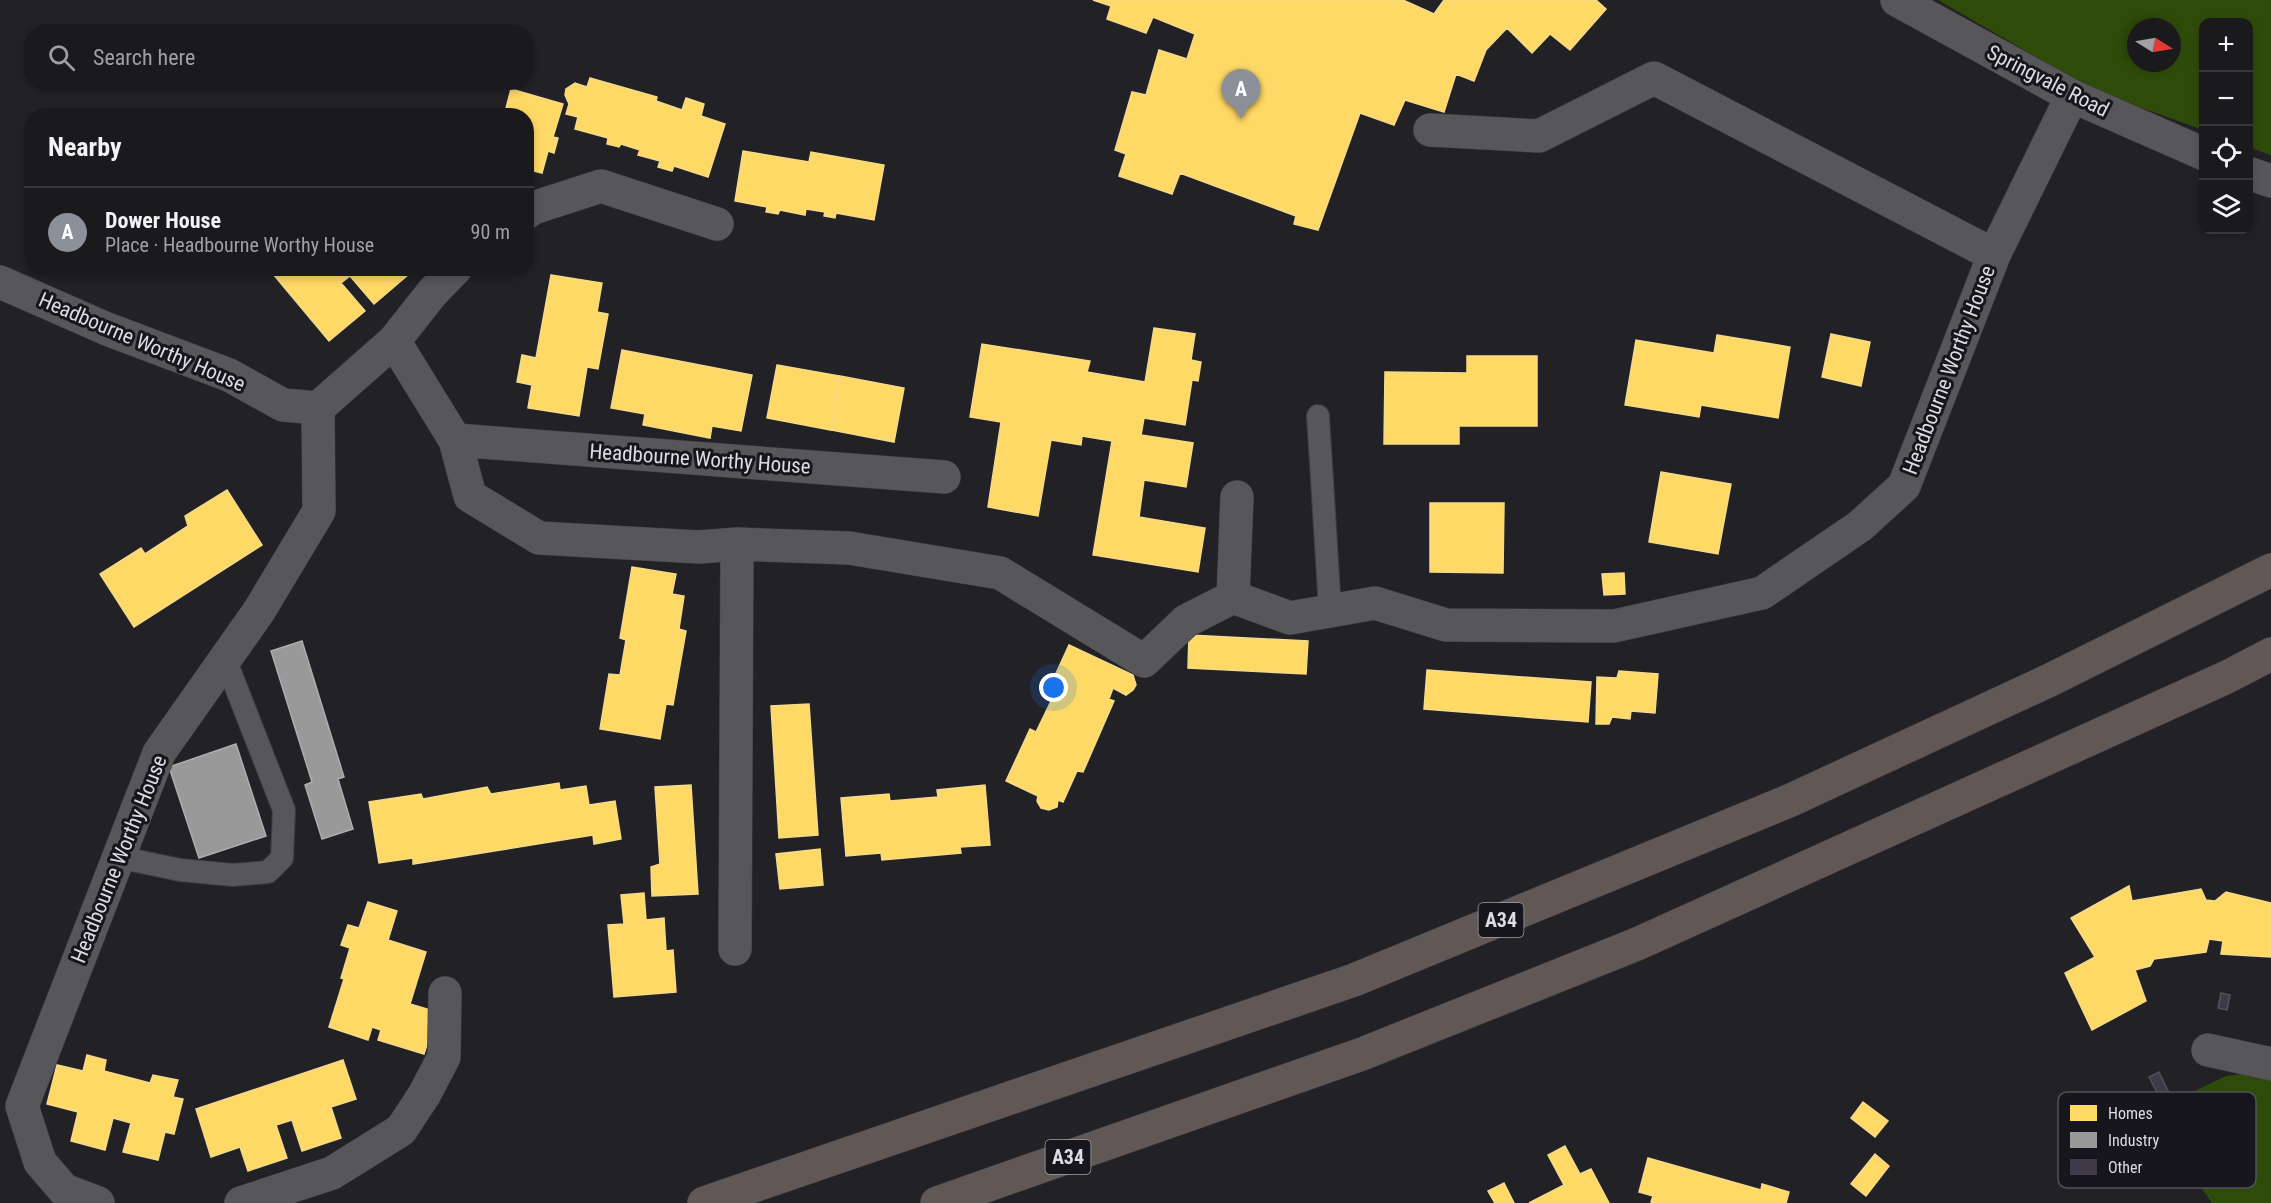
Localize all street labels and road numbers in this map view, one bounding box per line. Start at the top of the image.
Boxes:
street label: Springvale Road [1983,40,2113,122]
street label: Headbourne Worthy House [1898,262,2000,478]
street label: Headbourne Worthy House [35,288,249,396]
street label: Headbourne Worthy House [589,439,812,479]
street label: Headbourne Worthy House [66,752,172,966]
road number: A34 [1478,903,1524,937]
road number: A34 [1046,1140,1090,1174]

